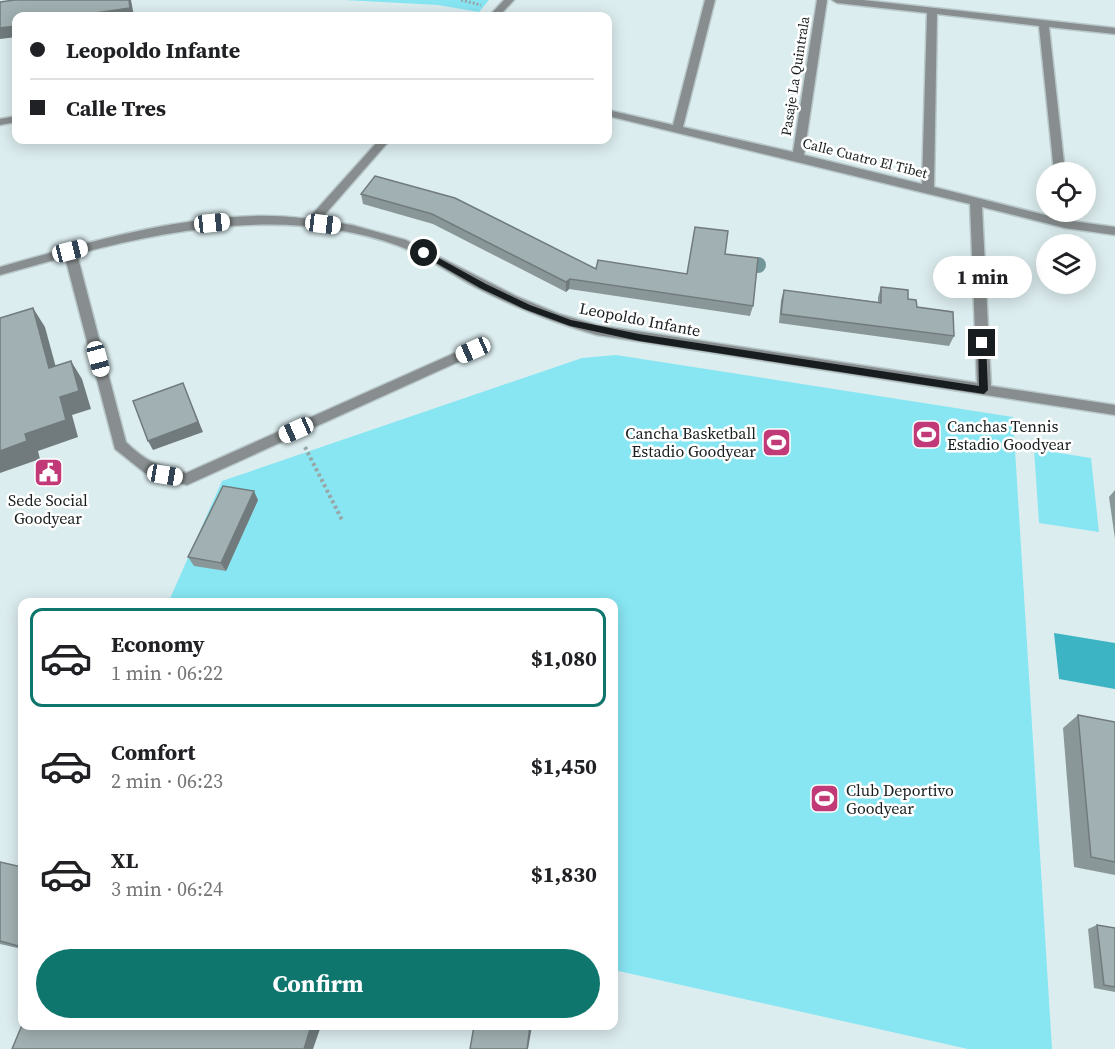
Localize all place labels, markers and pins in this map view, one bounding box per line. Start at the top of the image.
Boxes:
place label: Canchas Tennis Estadio Goodyear [947,415,1072,455]
sports icon: Canchas Tennis Estadio Goodyear [910,419,942,451]
place label: Cancha Basketball Estadio Goodyear [625,422,756,462]
sports icon: Cancha Basketball Estadio Goodyear [761,426,793,458]
public building icon: Sede Social Goodyear [32,456,64,488]
place label: Sede Social Goodyear [8,489,88,529]
place label: Club Deportivo Goodyear [846,779,954,819]
sports icon: Club Deportivo Goodyear [809,783,841,815]

